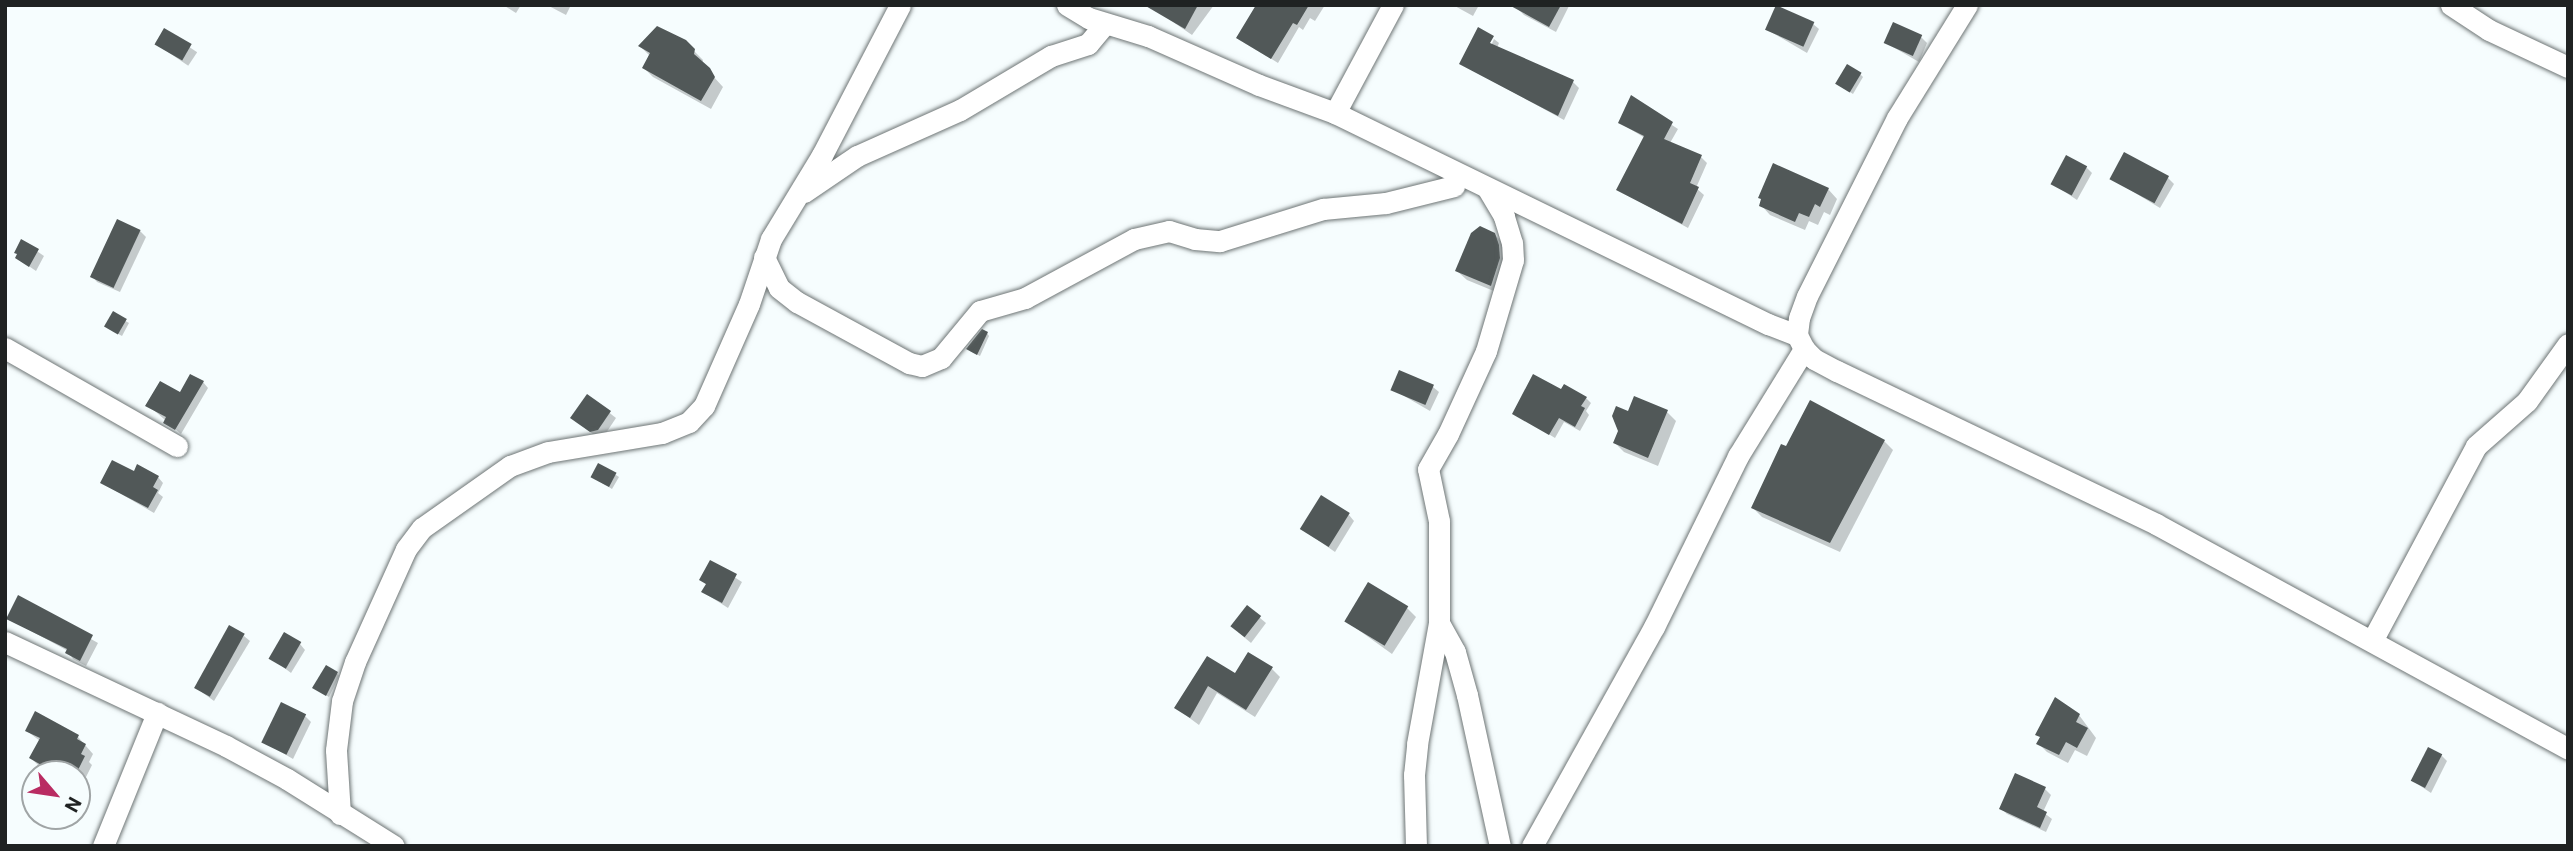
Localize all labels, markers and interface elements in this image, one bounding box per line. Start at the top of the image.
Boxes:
north arrow [21,760,91,830]
text: N [60,793,86,816]

